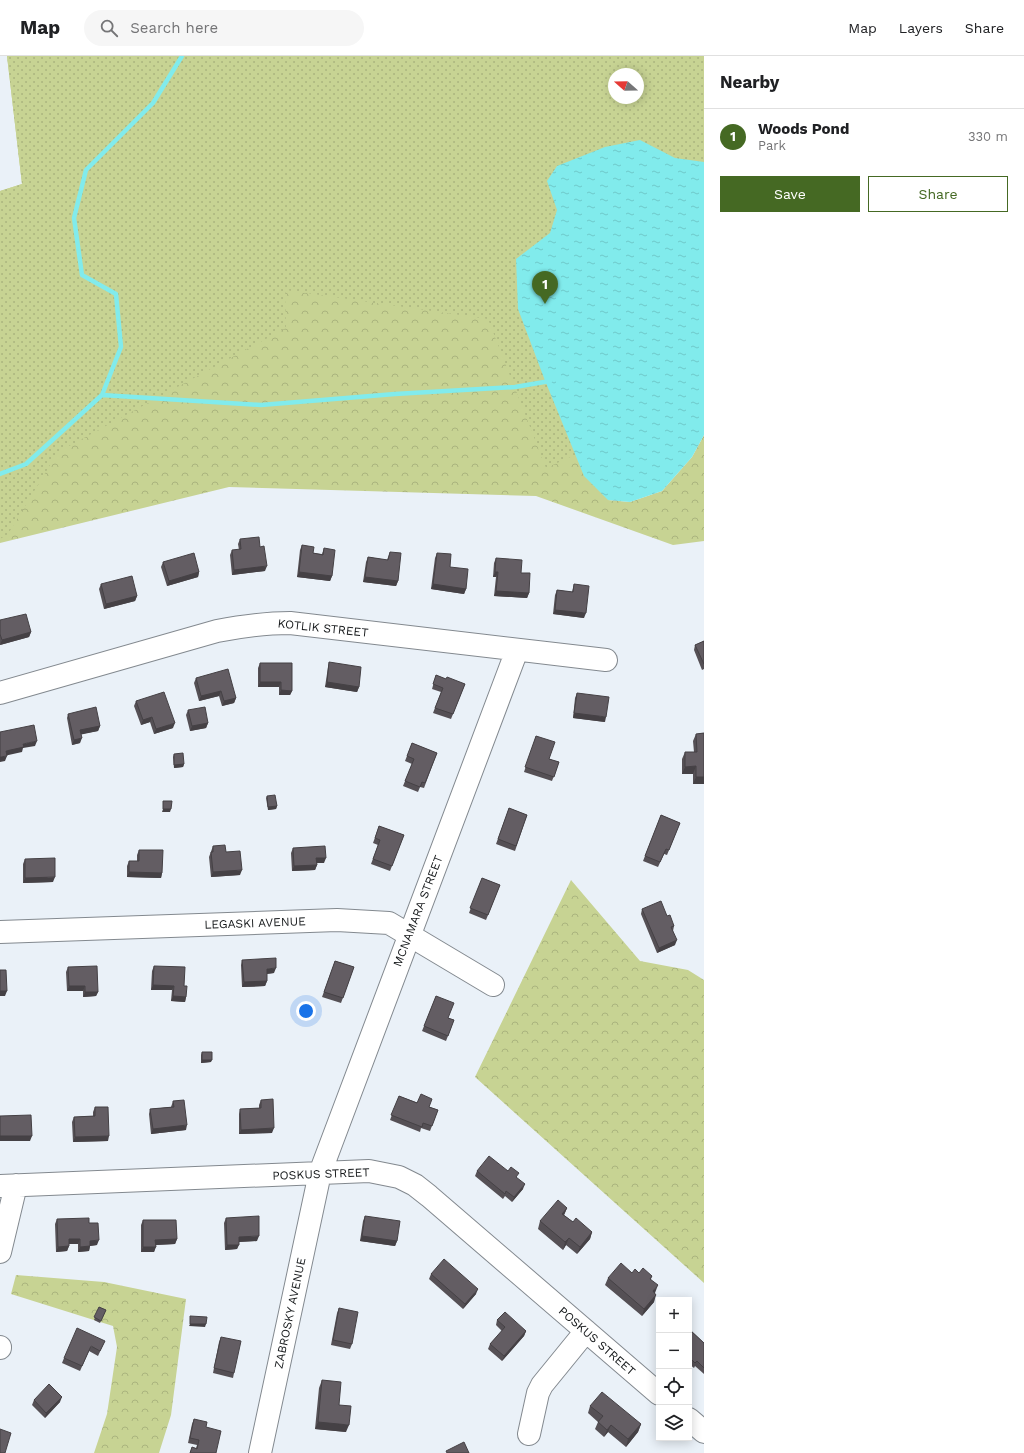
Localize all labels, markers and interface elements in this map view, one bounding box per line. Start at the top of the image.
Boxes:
search box [84,10,364,46]
text: Map [20,16,60,39]
icon: search [98,17,120,39]
text: Search here [130,19,218,37]
text: Map [848,20,877,36]
text: Layers [899,20,943,36]
text: Share [965,20,1004,36]
north arrow [608,68,644,104]
text: Nearby [720,72,779,92]
text: Woods Pond [758,120,849,138]
text: 1 [730,129,736,144]
text: 330 m [968,129,1008,144]
text: Park [758,138,786,153]
button: Save [720,176,860,212]
button: Share [868,176,1008,212]
pin: 1 [532,271,558,304]
street label: KOTLIK STREET [277,616,369,640]
street label: MCNAMARA STREET [390,853,446,969]
street label: LEGASKI AVENUE [204,914,306,932]
your location [296,1001,316,1021]
street label: POSKUS STREET [272,1165,370,1183]
street label: ZABROSKY AVENUE [271,1256,309,1370]
map controls [656,1297,692,1441]
button: + [656,1297,692,1333]
street label: POSKUS STREET [556,1304,638,1378]
button: − [656,1333,692,1369]
button: locate [656,1369,692,1405]
button: layers [656,1405,692,1441]

